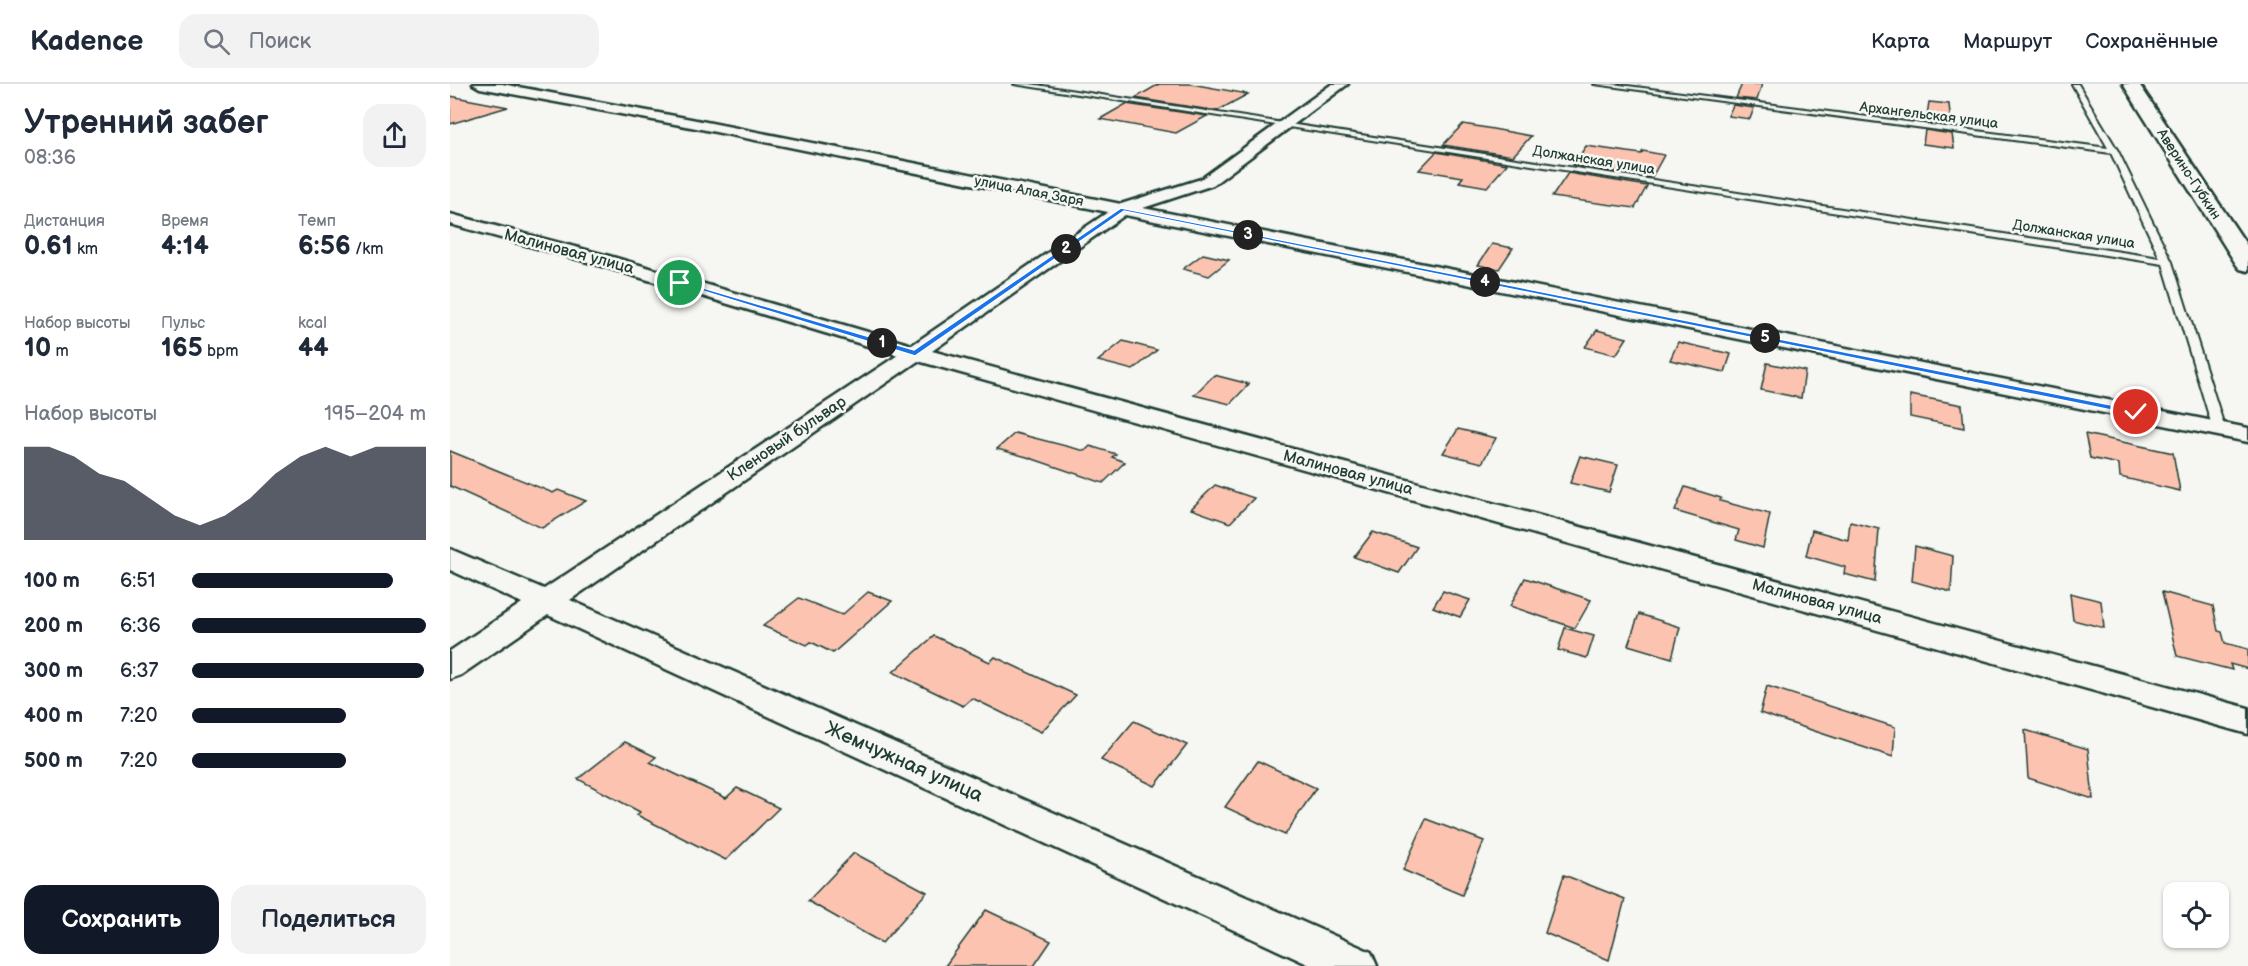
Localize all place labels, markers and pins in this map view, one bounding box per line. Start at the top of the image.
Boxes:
pin: 3 [1233,220,1263,250]
pin: 2 [1051,234,1081,264]
pin [654,257,705,308]
pin: 4 [1470,267,1500,297]
pin: 5 [1750,323,1780,353]
pin: 1 [867,328,897,358]
pin [2110,386,2161,437]

